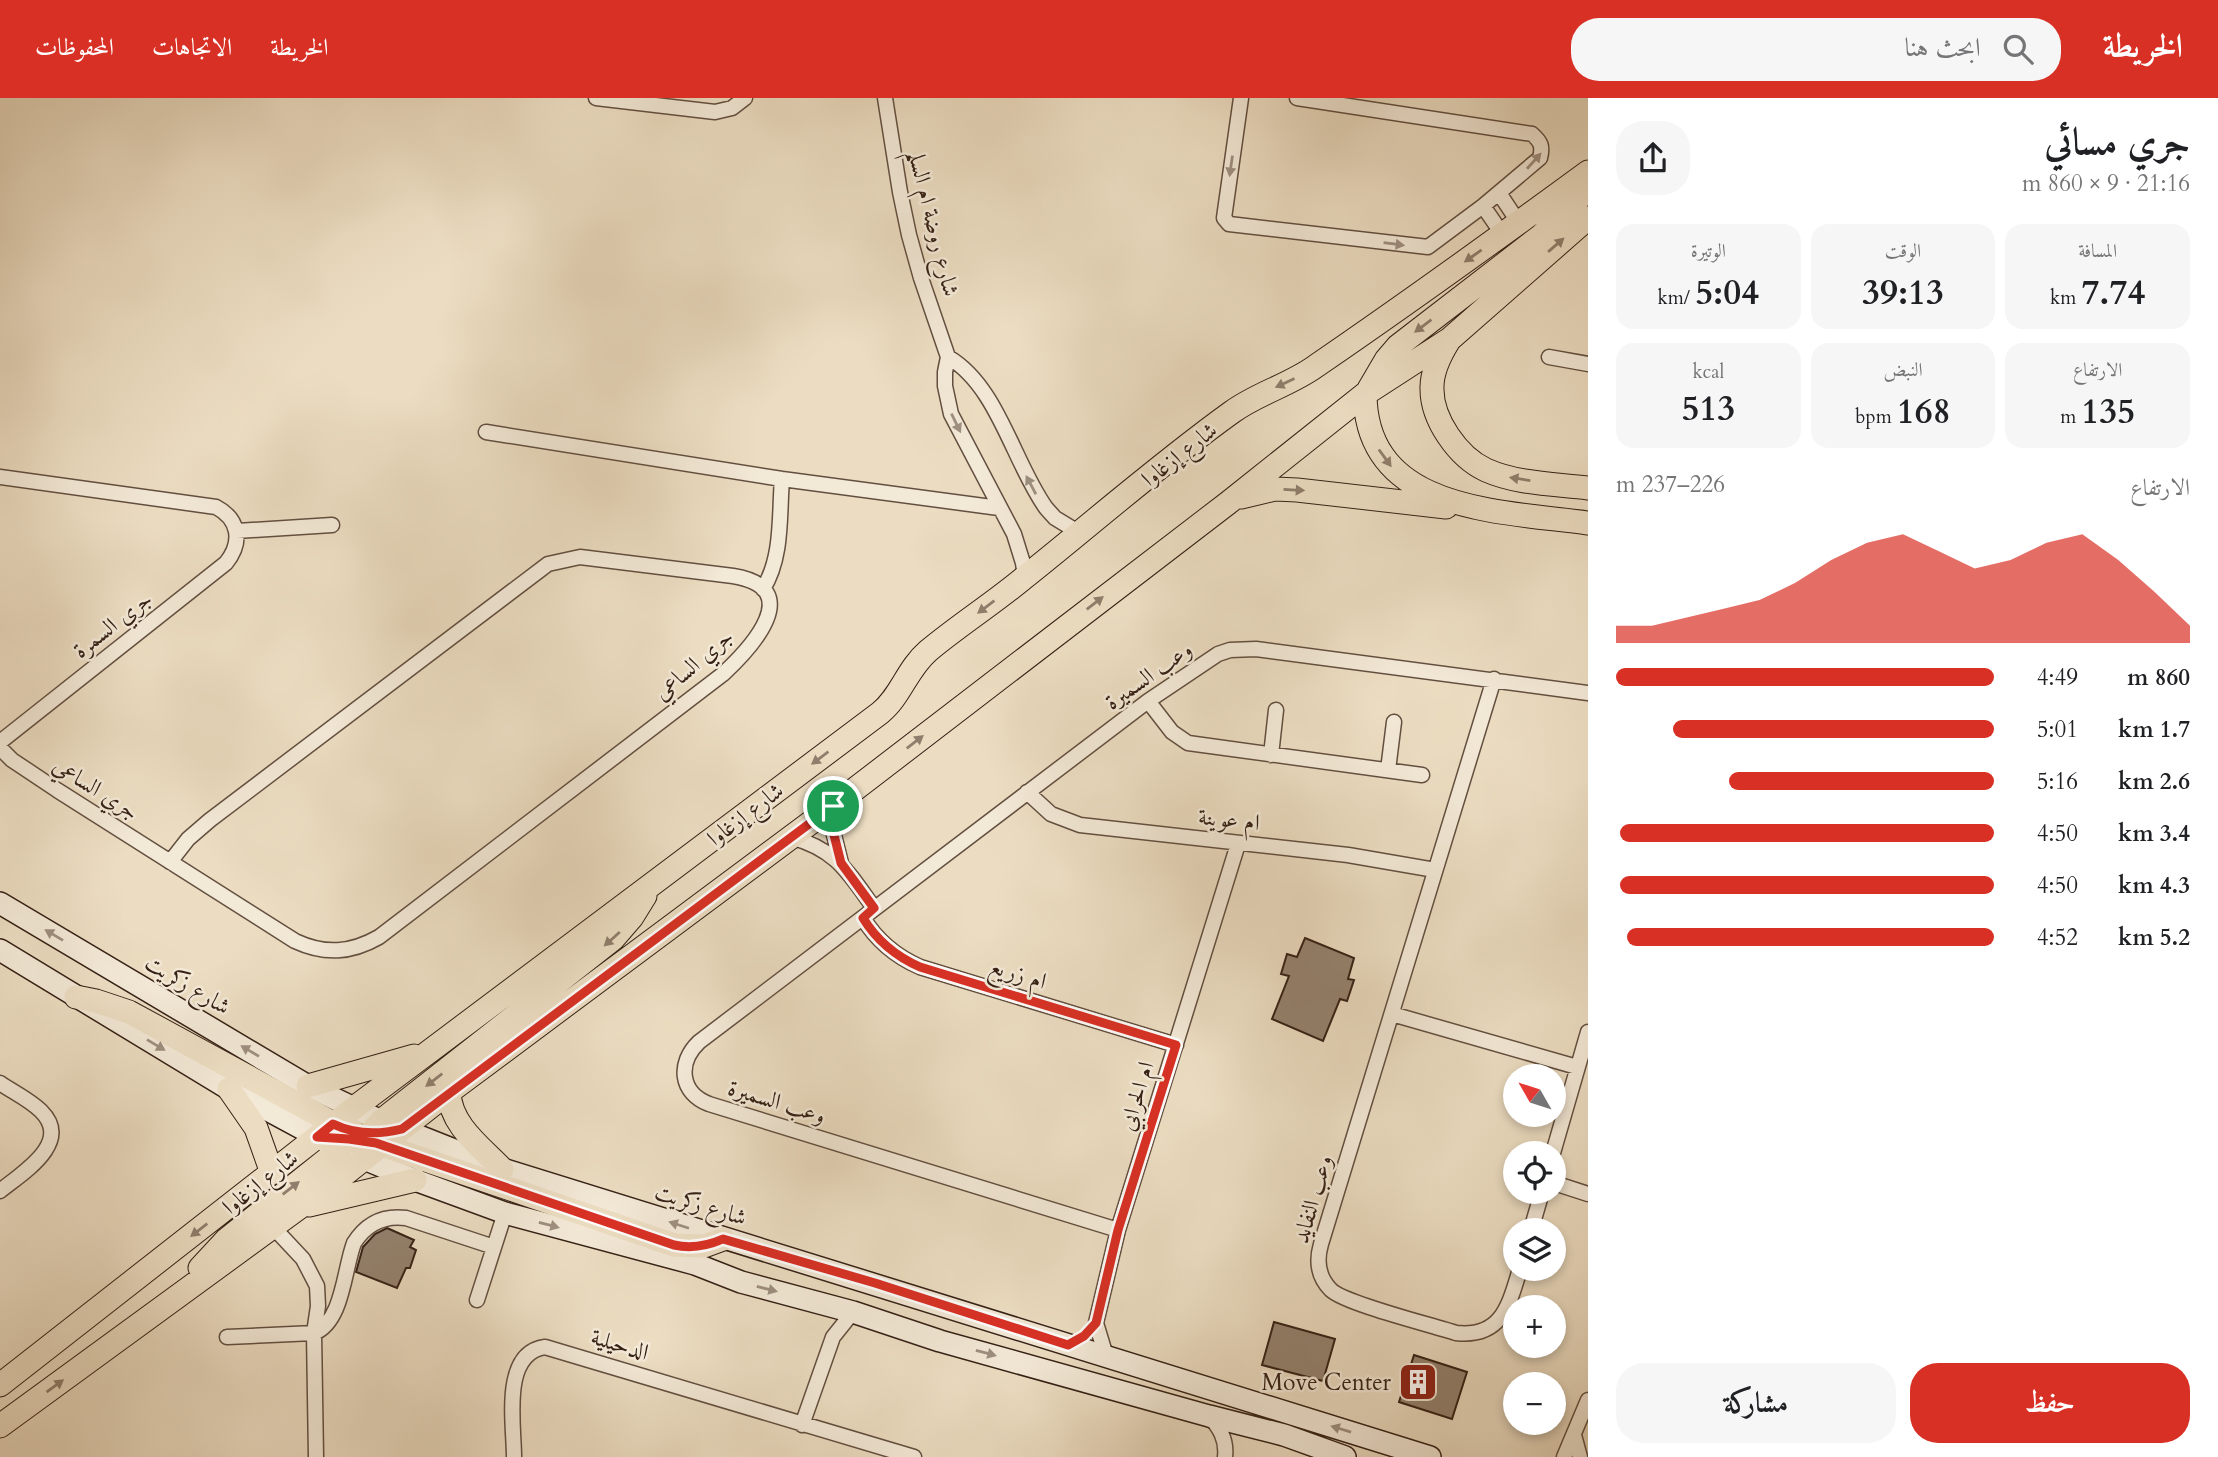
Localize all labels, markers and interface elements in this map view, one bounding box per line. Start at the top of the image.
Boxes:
search box [1571,18,2061,81]
text: الخريطة [2103,24,2183,69]
text: ابحث هنا [1904,30,1981,65]
icon: search [1999,30,2037,68]
text: المحفوظات [35,31,114,64]
text: الاتجاهات [152,31,232,64]
text: الخريطة [270,31,329,64]
text: جري مسائي [2044,116,2190,168]
button: share [1616,121,1690,195]
street label: شارع روضة ام السلم [894,147,967,301]
one-way arrow [1526,152,1542,170]
one-way arrow [1226,155,1237,177]
text: 21:16 · 9 × 860 m [2022,168,2190,199]
one-way arrow [1383,238,1405,249]
one-way arrow [1548,238,1565,253]
text: الوتيرة [1691,238,1726,264]
text: الوقت [1885,238,1921,264]
text: المسافة [2078,238,2117,264]
one-way arrow [1464,249,1482,263]
text: 5:04 [1695,269,1759,317]
text: 39:13 [1862,269,1944,317]
text: 7.74 [2081,269,2145,317]
text: /km [1658,285,1695,311]
text: km [2050,285,2081,311]
one-way arrow [1414,318,1432,333]
text: النبض [1883,357,1923,383]
text: الارتفاع [2073,357,2122,383]
text: kcal [1692,359,1724,385]
one-way arrow [1275,377,1295,389]
text: 513 [1681,385,1735,433]
text: 168 [1897,388,1951,436]
text: 135 [2081,388,2135,436]
text: bpm [1855,404,1897,430]
text: m [2060,404,2081,430]
one-way arrow [950,413,962,433]
street label: شارع إزغاوا [1135,415,1226,497]
one-way arrow [1378,449,1392,467]
text: 226–237 m [1616,469,1725,500]
text: الارتفاع [2130,472,2190,503]
one-way arrow [1509,473,1531,484]
one-way arrow [1026,474,1038,494]
one-way arrow [1283,485,1305,496]
street label: جري السمرة [66,584,160,668]
one-way arrow [1086,596,1104,611]
one-way arrow [977,599,995,613]
street label: جري الساعي [647,621,742,710]
street label: وعب السميرة [1098,634,1198,717]
text: 4:49 [2037,662,2078,693]
text: 860 m [2127,662,2190,693]
text: 5:01 [2037,714,2078,745]
text: 1.7 km [2118,714,2190,745]
one-way arrow [906,735,924,750]
street label: جري الساعي [45,750,145,830]
one-way arrow [811,750,829,764]
text: 5:16 [2037,766,2078,797]
text: 2.6 km [2118,766,2190,797]
street label: شارع إزغاوا [701,775,792,857]
pin [803,776,863,836]
icon: arrive [814,787,852,825]
street label: ام عوينة [1196,801,1261,842]
text: 4:50 [2037,818,2078,849]
text: 3.4 km [2118,818,2190,849]
text: 4:50 [2037,870,2078,901]
text: 4.3 km [2118,870,2190,901]
text: 4:52 [2037,922,2078,953]
text: 5.2 km [2118,922,2190,953]
one-way arrow [44,929,64,941]
one-way arrow [603,931,621,947]
street label: شارع زكريت [137,947,236,1025]
street label: ام زريع [984,950,1050,1002]
one-way arrow [146,1039,165,1051]
one-way arrow [240,1045,259,1057]
street label: ام الحرابي [1111,1058,1165,1136]
north arrow [1503,1064,1566,1127]
map controls [1503,1064,1566,1435]
street label: وعب السميرة [724,1072,829,1131]
one-way arrow [425,1073,443,1088]
button: locate [1503,1141,1566,1204]
street label: شارع إزغاوا [216,1143,307,1225]
street label: وعب النفايد [1285,1151,1340,1247]
street label: شارع زكريت [650,1176,751,1237]
one-way arrow [281,1181,299,1196]
button: layers [1503,1218,1566,1281]
one-way arrow [668,1219,689,1230]
one-way arrow [538,1220,560,1231]
one-way arrow [190,1222,208,1236]
one-way arrow [756,1284,778,1295]
button: + [1503,1295,1566,1358]
street label: الدحيلية [587,1321,653,1368]
one-way arrow [975,1348,996,1358]
building icon: Move Center [1397,1361,1439,1403]
button: مشاركة [1616,1363,1896,1443]
button: حفظ [1910,1363,2190,1443]
place label: Move Center [1261,1367,1392,1398]
button: − [1503,1372,1566,1435]
one-way arrow [46,1379,64,1393]
one-way arrow [1330,1424,1351,1434]

